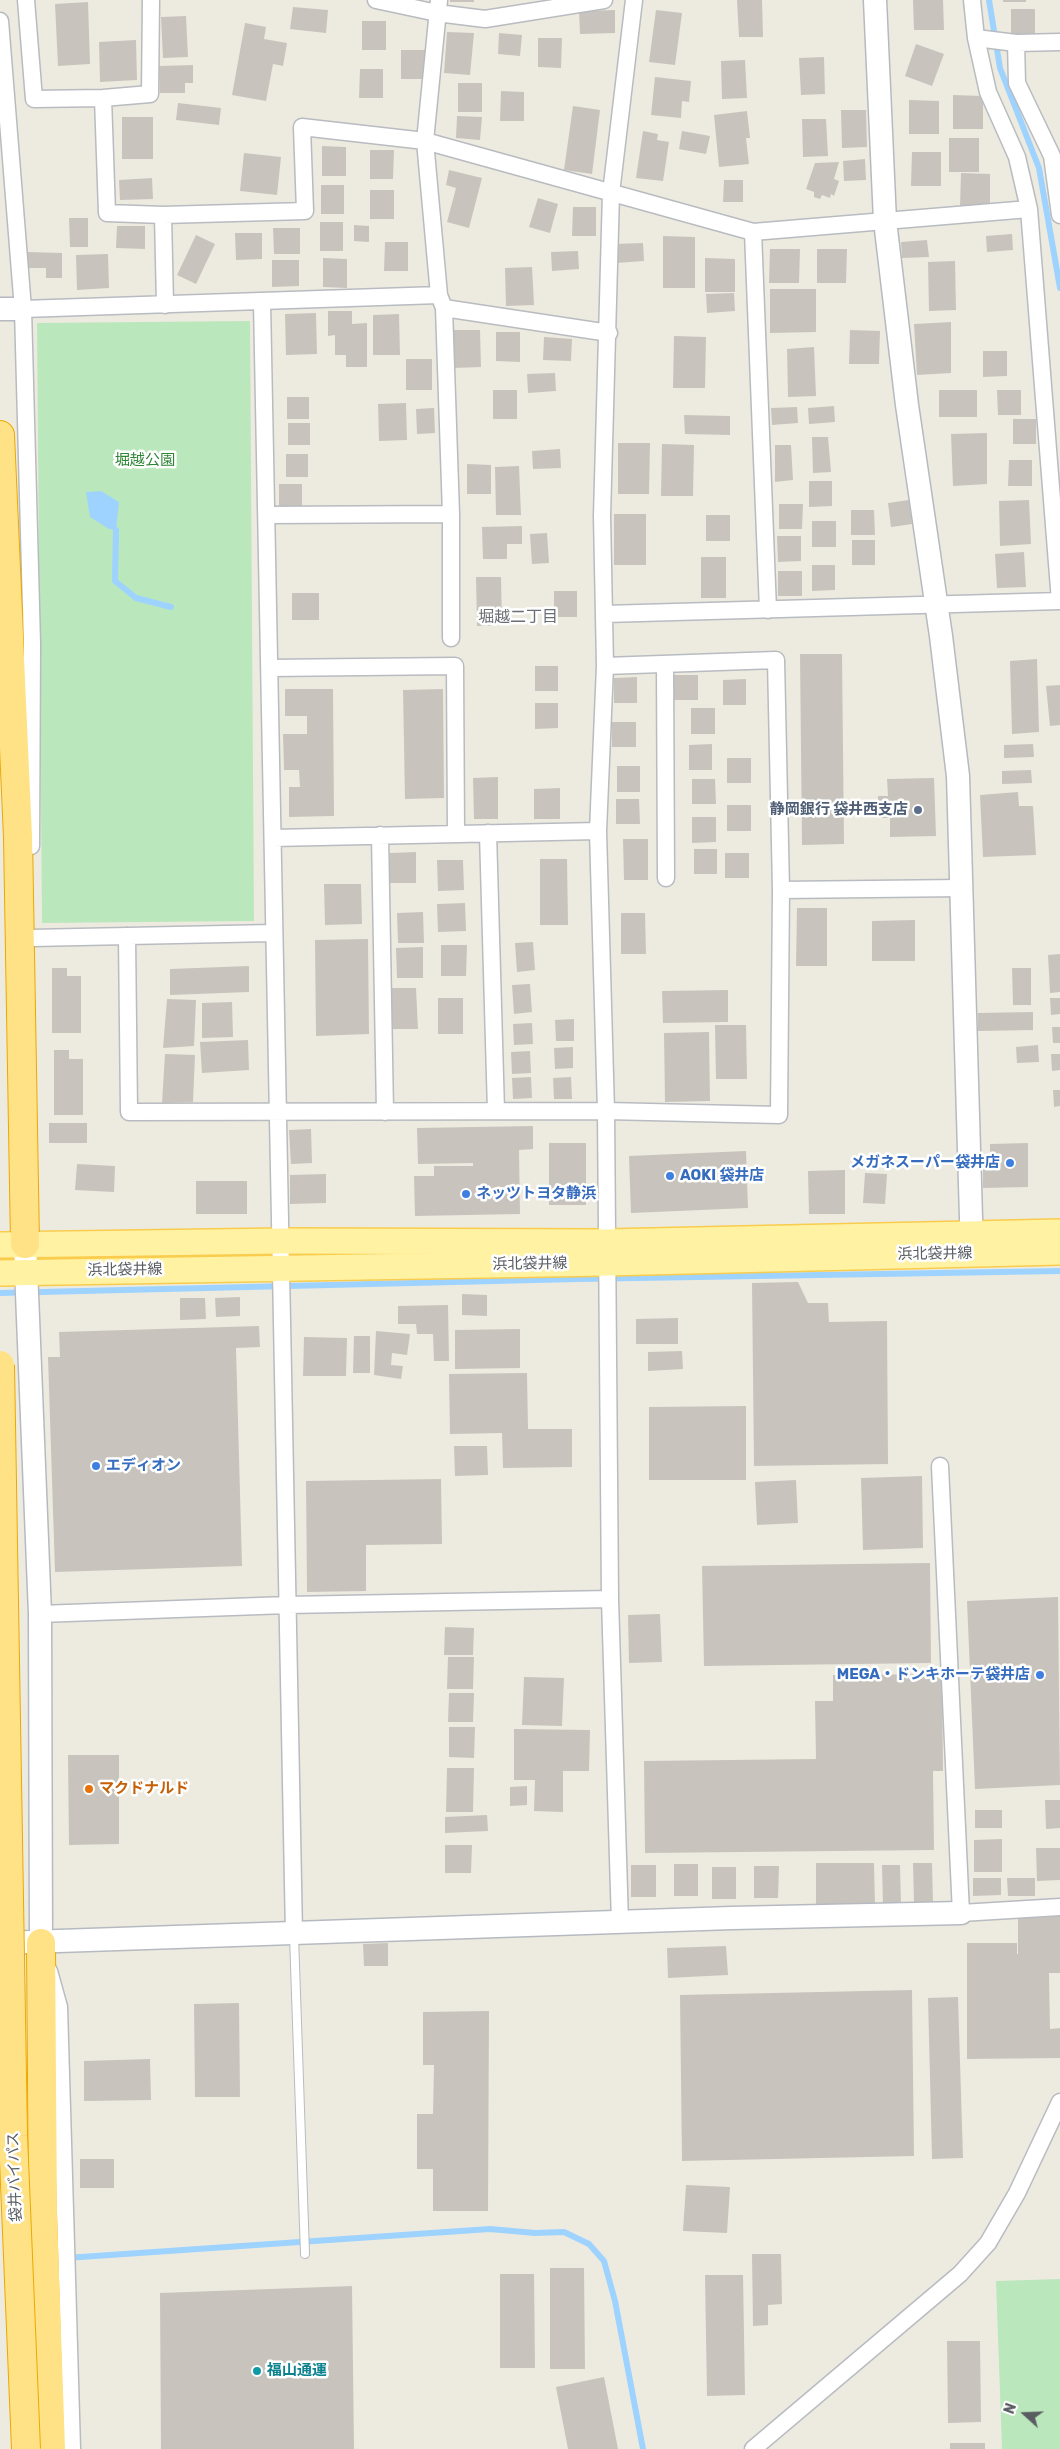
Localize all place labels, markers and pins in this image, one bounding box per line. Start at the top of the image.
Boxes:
place label: 静岡銀行 袋井西支店 [770,801,908,819]
marker: 静岡銀行 袋井西支店 [912,804,924,816]
place label: メガネスーパー袋井店 [850,1154,1000,1172]
marker: メガネスーパー袋井店 [1004,1157,1016,1169]
place label: AOKI 袋井店 [680,1167,764,1185]
marker: AOKI 袋井店 [664,1170,676,1182]
place label: ネッツトヨタ静浜 [476,1185,596,1203]
marker: ネッツトヨタ静浜 [460,1188,472,1200]
place label: エディオン [106,1457,181,1475]
marker: エディオン [90,1460,102,1472]
place label: MEGA・ドンキホーテ袋井店 [837,1666,1030,1684]
marker: MEGA・ドンキホーテ袋井店 [1034,1669,1046,1681]
place label: マクドナルド [99,1780,189,1798]
marker: マクドナルド [83,1783,95,1795]
place label: 福山通運 [267,2362,327,2380]
marker: 福山通運 [251,2365,263,2377]

